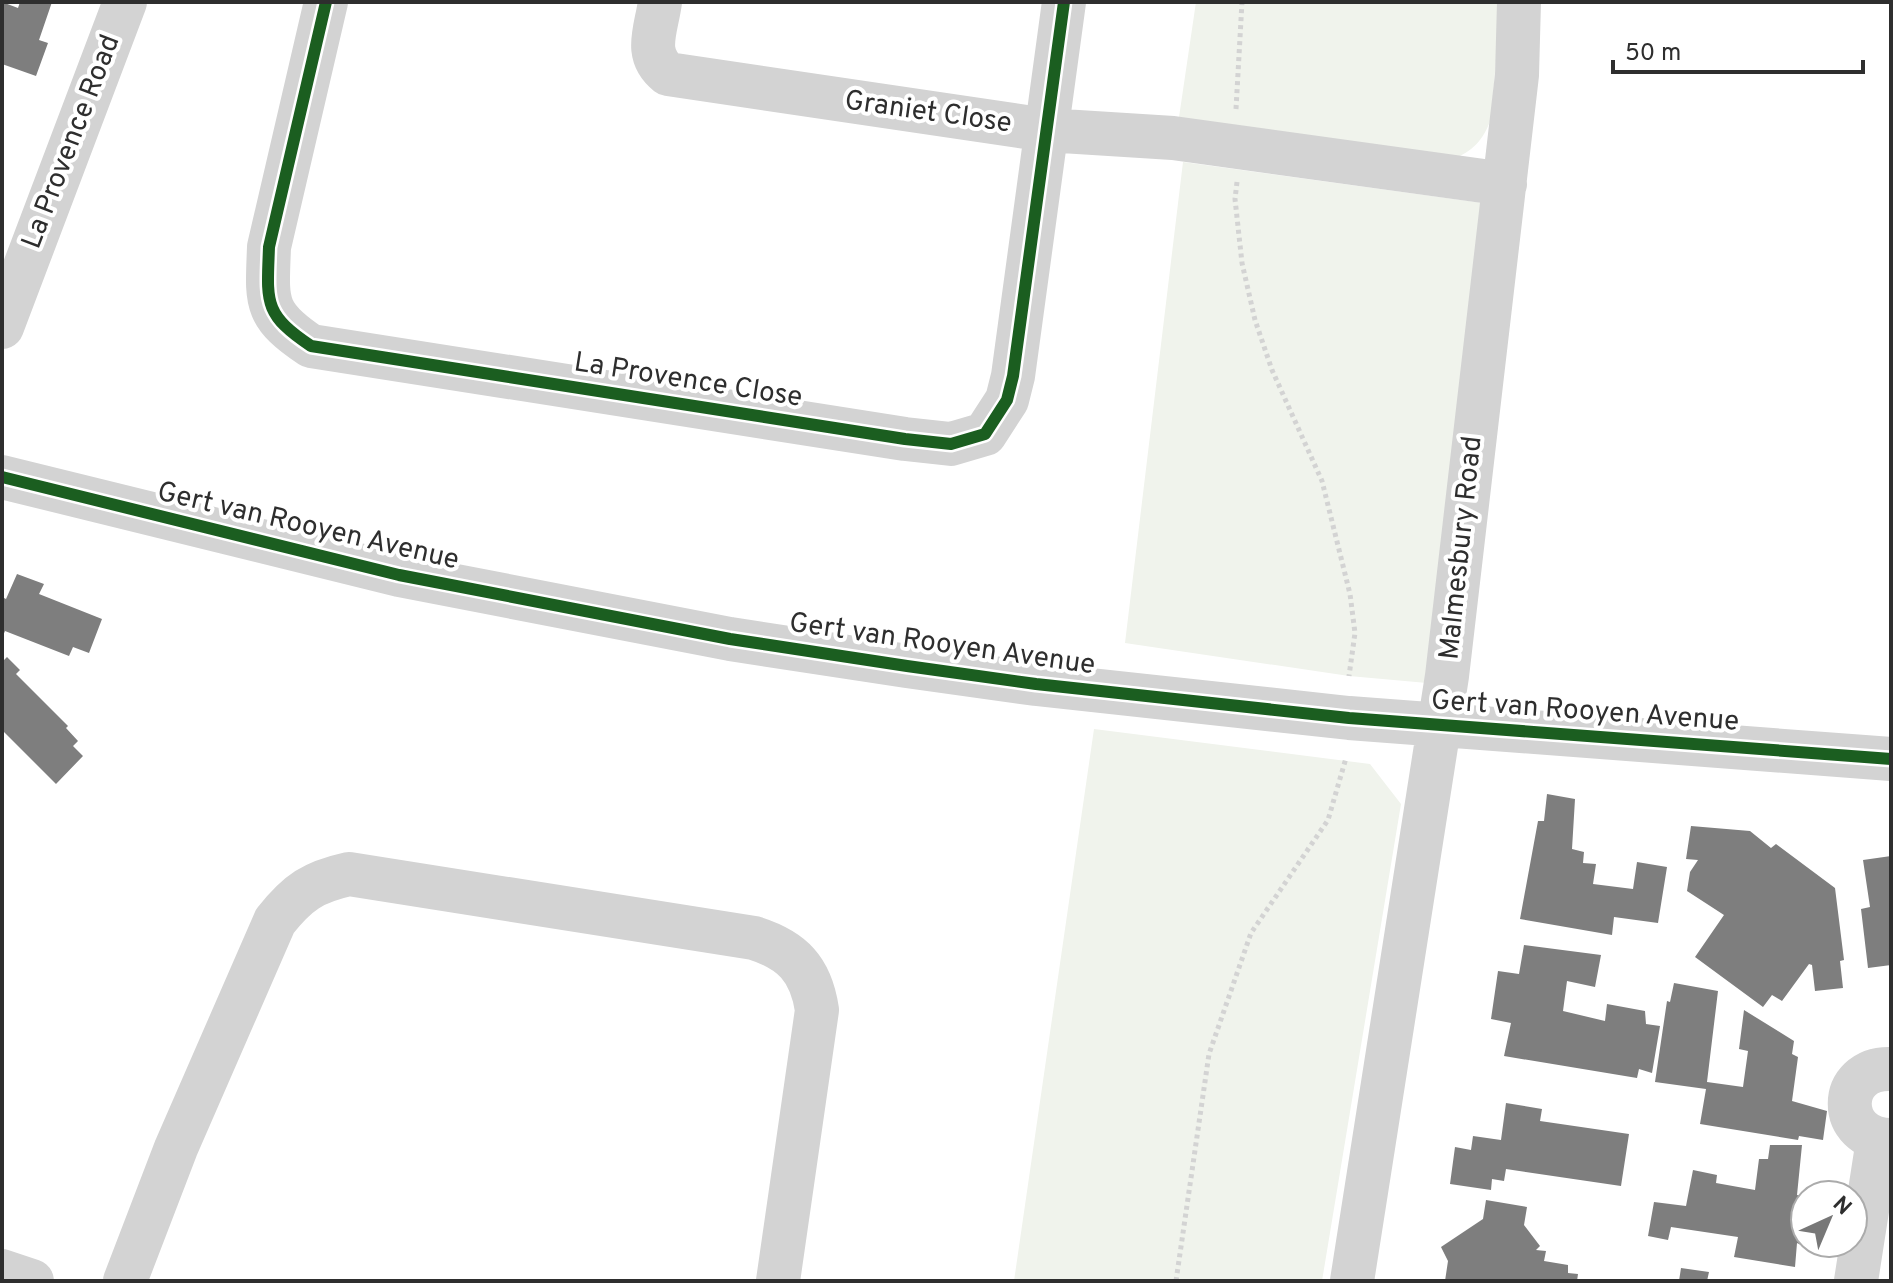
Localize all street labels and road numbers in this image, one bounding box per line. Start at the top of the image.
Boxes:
street label: La Provence Road [15,30,129,254]
street label: Graniet Close [842,83,1014,143]
street label: La Provence Close [571,345,805,417]
street label: Malmesbury Road [1432,434,1492,662]
street label: Gert van Rooyen Avenue [154,475,462,579]
street label: Gert van Rooyen Avenue [787,606,1097,684]
street label: Gert van Rooyen Avenue [1430,683,1740,741]

